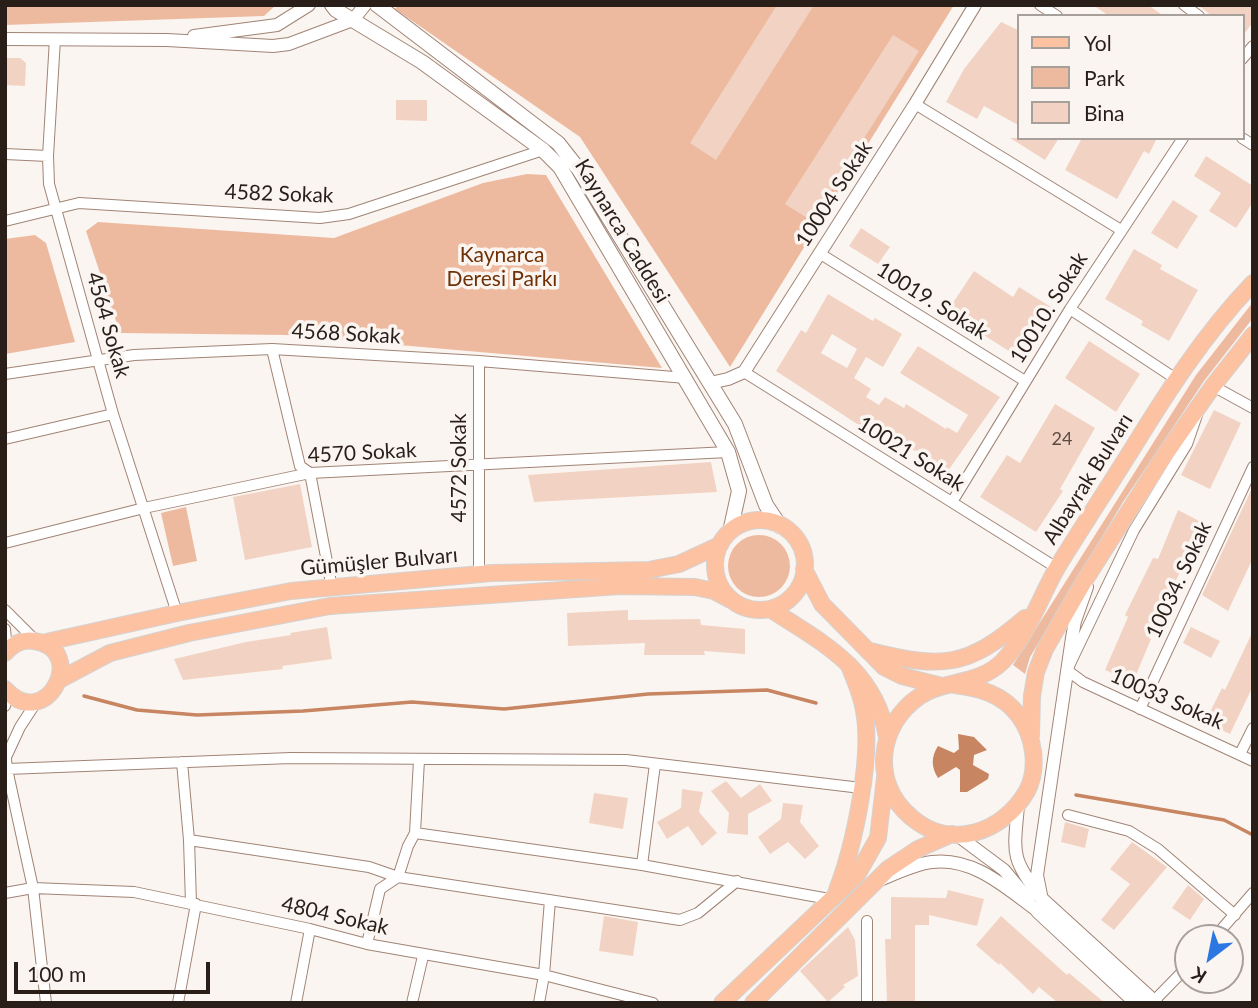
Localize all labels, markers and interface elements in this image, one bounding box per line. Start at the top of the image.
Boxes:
legend [1016,14,1244,140]
text: Yol [1084,30,1112,55]
text: Park [1084,65,1125,90]
text: Bina [1084,100,1125,125]
street label: 10004 Sokak [790,136,878,252]
street label: Kaynarca Caddesi [569,155,675,307]
street label: 4582 Sokak [224,180,334,208]
park label: Kaynarca Deresi Parkı [447,242,557,292]
street label: 10010. Sokak [1005,248,1093,368]
street label: 10019. Sokak [872,257,992,345]
street label: 4564 Sokak [81,269,135,381]
street label: 4568 Sokak [291,319,401,349]
street label: Albayrak Bulvarı [1038,409,1138,549]
street label: 10021 Sokak [853,411,969,497]
street label: 4572 Sokak [446,413,472,523]
house number: 24 [1052,428,1072,450]
street label: 4570 Sokak [307,438,417,468]
street label: 10034. Sokak [1141,517,1217,643]
street label: Gümüşler Bulvarı [299,543,459,581]
street label: 10033 Sokak [1106,663,1228,735]
street label: 4804 Sokak [279,891,391,941]
north arrow [1174,924,1244,994]
scale bar [18,948,214,992]
text: 100 m [27,961,86,986]
text: K [1187,962,1210,989]

